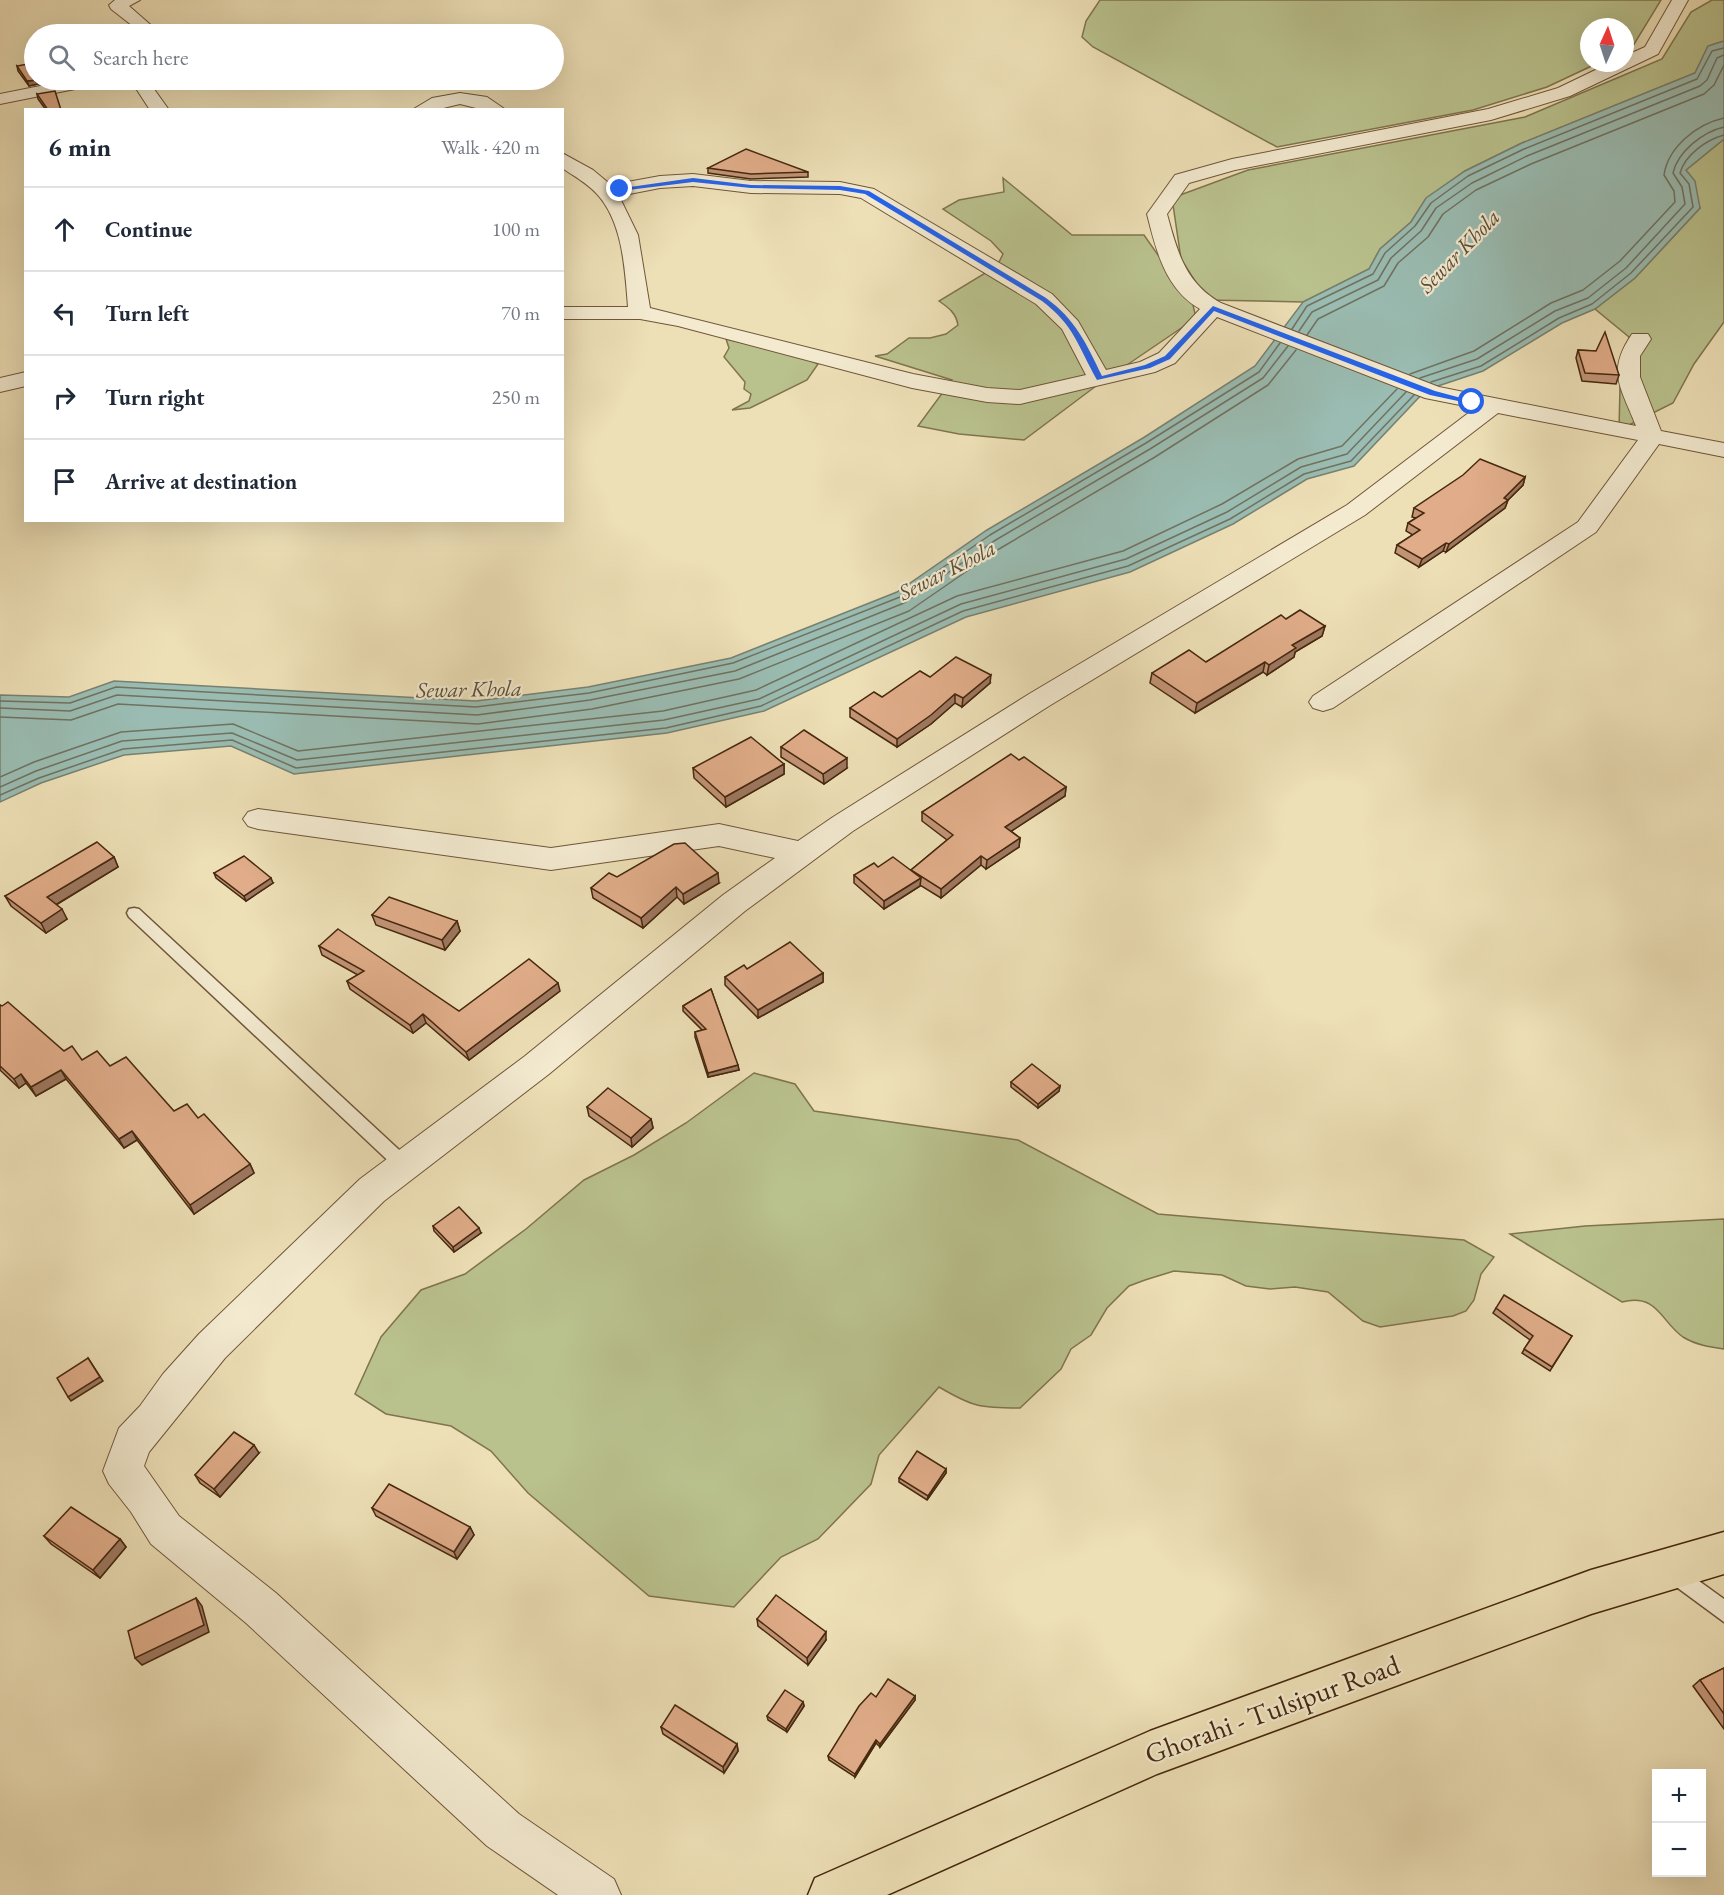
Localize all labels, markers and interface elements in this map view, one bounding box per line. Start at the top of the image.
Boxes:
north arrow [1580,18,1634,72]
search box [24,24,564,90]
icon: search [45,41,78,74]
text: Search here [93,43,188,72]
text: 6 min [48,130,111,164]
text: Walk · 420 m [441,134,540,160]
route end [606,175,632,201]
water label: Sewar Khola [1411,203,1506,300]
icon: ahead [48,213,81,246]
text: Continue [105,215,192,244]
text: 100 m [492,216,540,242]
icon: left [48,297,81,330]
text: Turn left [105,299,189,328]
text: 70 m [501,300,540,326]
icon: right [48,381,81,414]
text: Turn right [105,383,204,412]
text: 250 m [492,384,540,410]
route start [1458,388,1484,414]
icon: arrive [48,465,81,498]
text: Arrive at destination [105,467,297,496]
water label: Sewar Khola [892,533,1001,607]
water label: Sewar Khola [415,674,522,704]
street label: Ghorahi - Tulsipur Road [1140,1646,1405,1772]
map controls [1652,1769,1706,1877]
button: + [1652,1769,1706,1823]
button: − [1652,1823,1706,1877]

